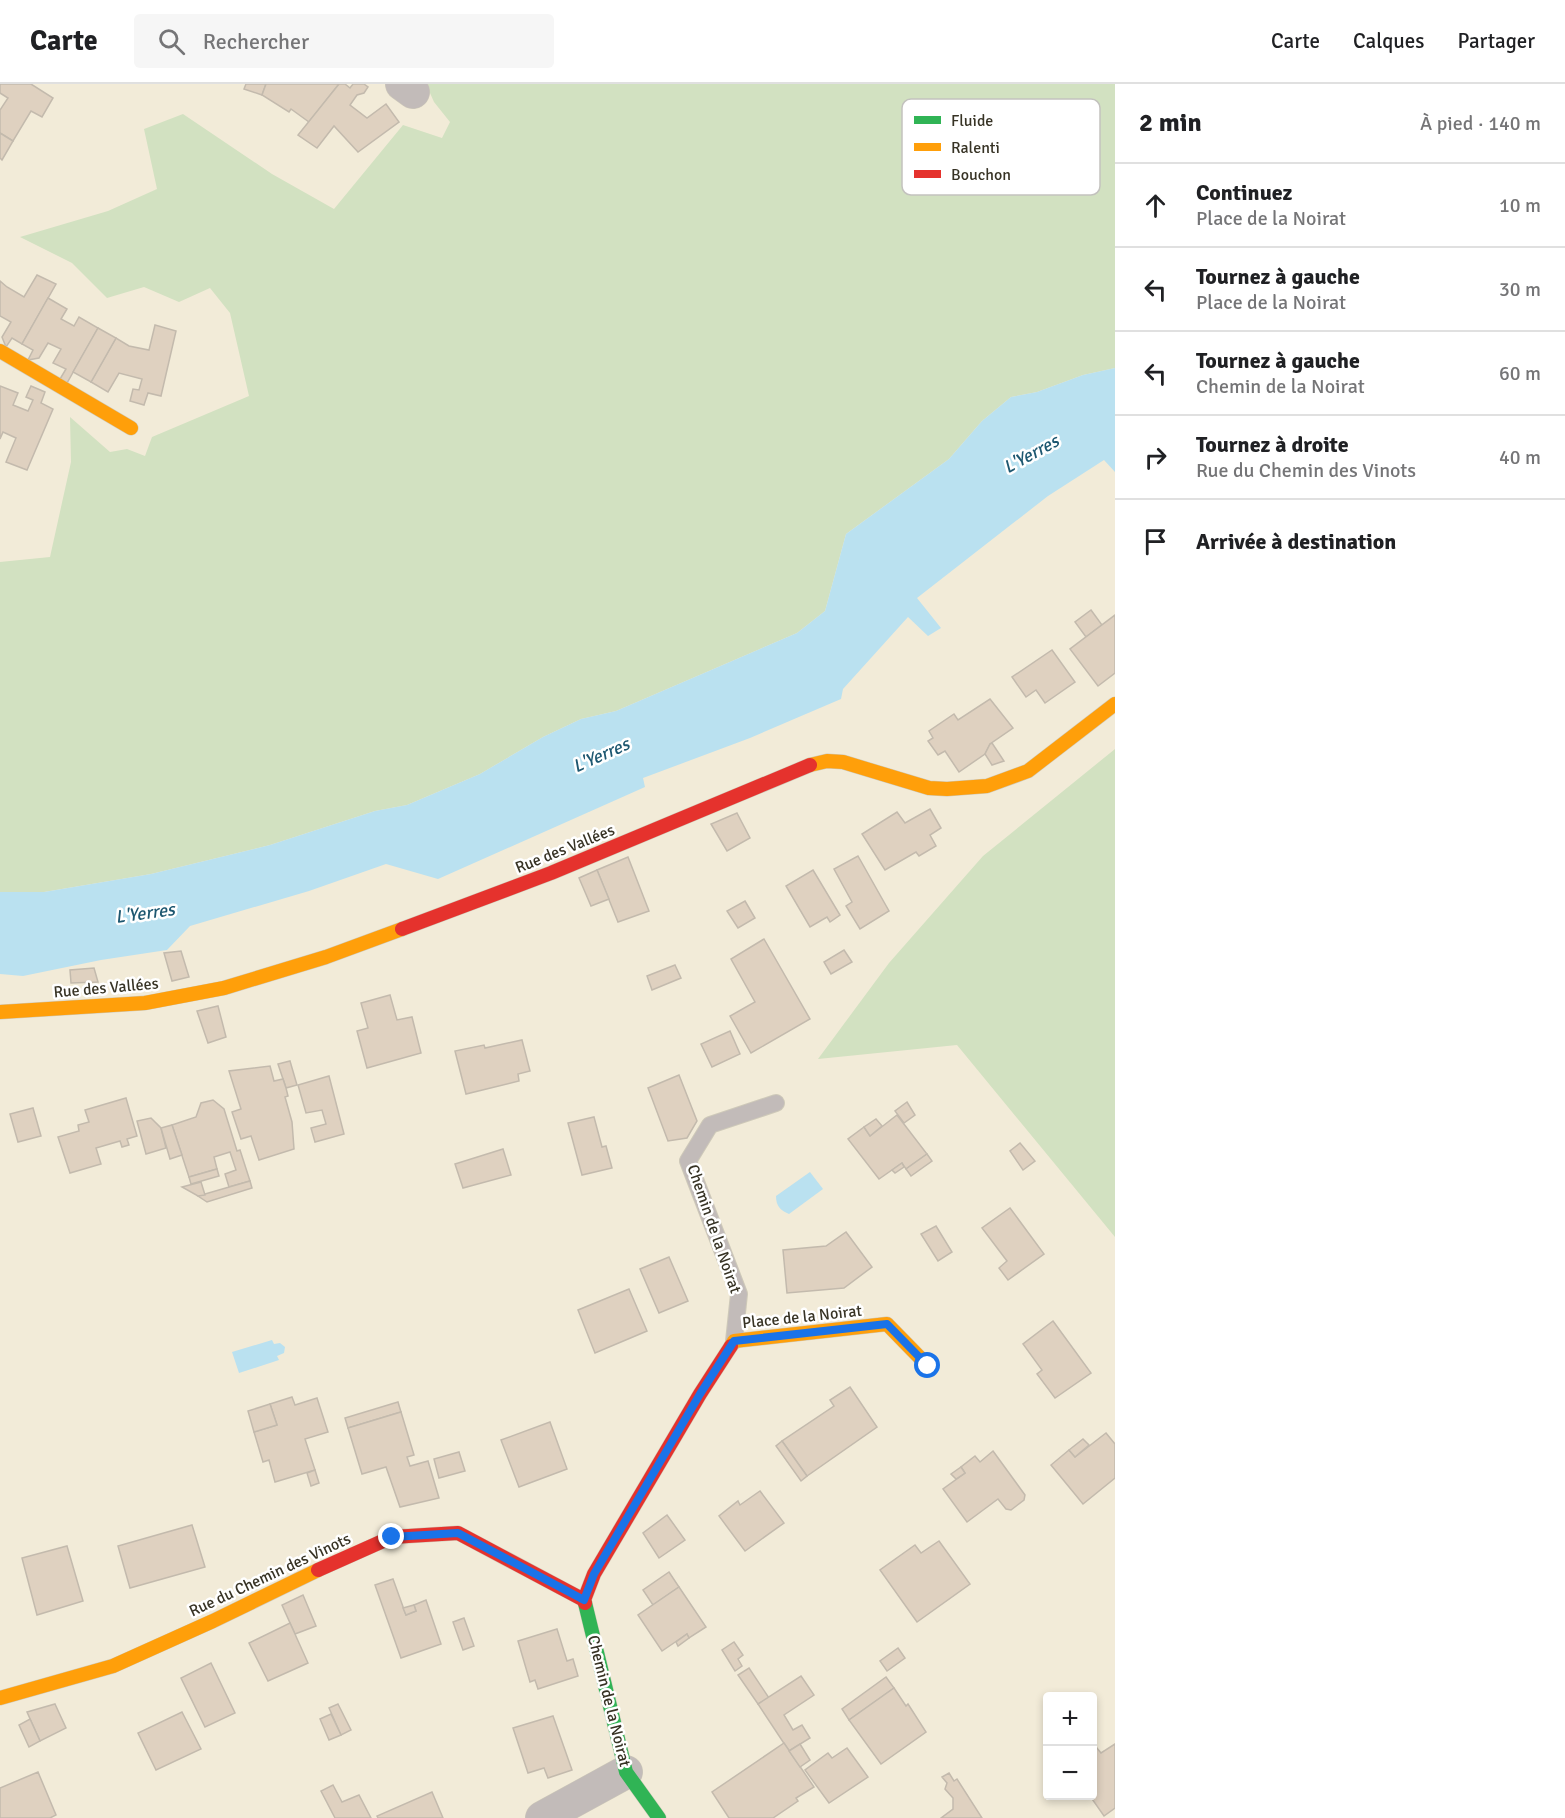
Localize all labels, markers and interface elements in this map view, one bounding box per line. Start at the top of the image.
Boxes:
search box [134,14,554,68]
text: Carte [30,24,98,58]
icon: search [155,25,188,58]
text: Rechercher [203,28,309,55]
text: Carte [1271,28,1320,54]
text: Calques [1353,28,1424,54]
text: Partager [1457,28,1535,54]
legend [902,99,1100,195]
text: 2 min [1139,107,1202,139]
text: Fluide [951,111,993,131]
text: À pied · 140 m [1420,111,1541,136]
text: Ralenti [951,138,1000,158]
text: Bouchon [951,165,1011,185]
text: Continuez [1196,179,1292,206]
icon: ahead [1139,189,1172,222]
text: 10 m [1499,193,1541,218]
text: Place de la Noirat [1196,206,1346,231]
text: Tournez à gauche [1196,263,1360,290]
icon: left [1139,273,1172,306]
text: 30 m [1499,277,1541,302]
text: Place de la Noirat [1196,290,1346,315]
text: Tournez à gauche [1196,347,1360,374]
icon: left [1139,357,1172,390]
text: 60 m [1499,361,1541,386]
text: Chemin de la Noirat [1196,374,1365,399]
water label: L'Yerres [1000,429,1064,478]
text: Tournez à droite [1196,431,1349,458]
icon: right [1139,441,1172,474]
text: 40 m [1499,445,1541,470]
text: Rue du Chemin des Vinots [1196,458,1416,483]
icon: arrive [1139,525,1172,558]
text: Arrivée à destination [1196,528,1396,555]
water label: L'Yerres [569,732,635,777]
street label: Rue des Vallées [512,820,618,878]
water label: L'Yerres [114,898,178,928]
street label: Rue des Vallées [53,973,159,1003]
street label: Chemin de la Noirat [683,1162,746,1296]
street label: Place de la Noirat [741,1301,863,1333]
route start [914,1352,940,1378]
route end [378,1523,404,1549]
street label: Rue du Chemin des Vinots [186,1529,354,1621]
street label: Chemin de la Noirat [583,1633,635,1769]
map controls [1043,1692,1097,1800]
button: + [1043,1692,1097,1746]
button: − [1043,1746,1097,1800]

